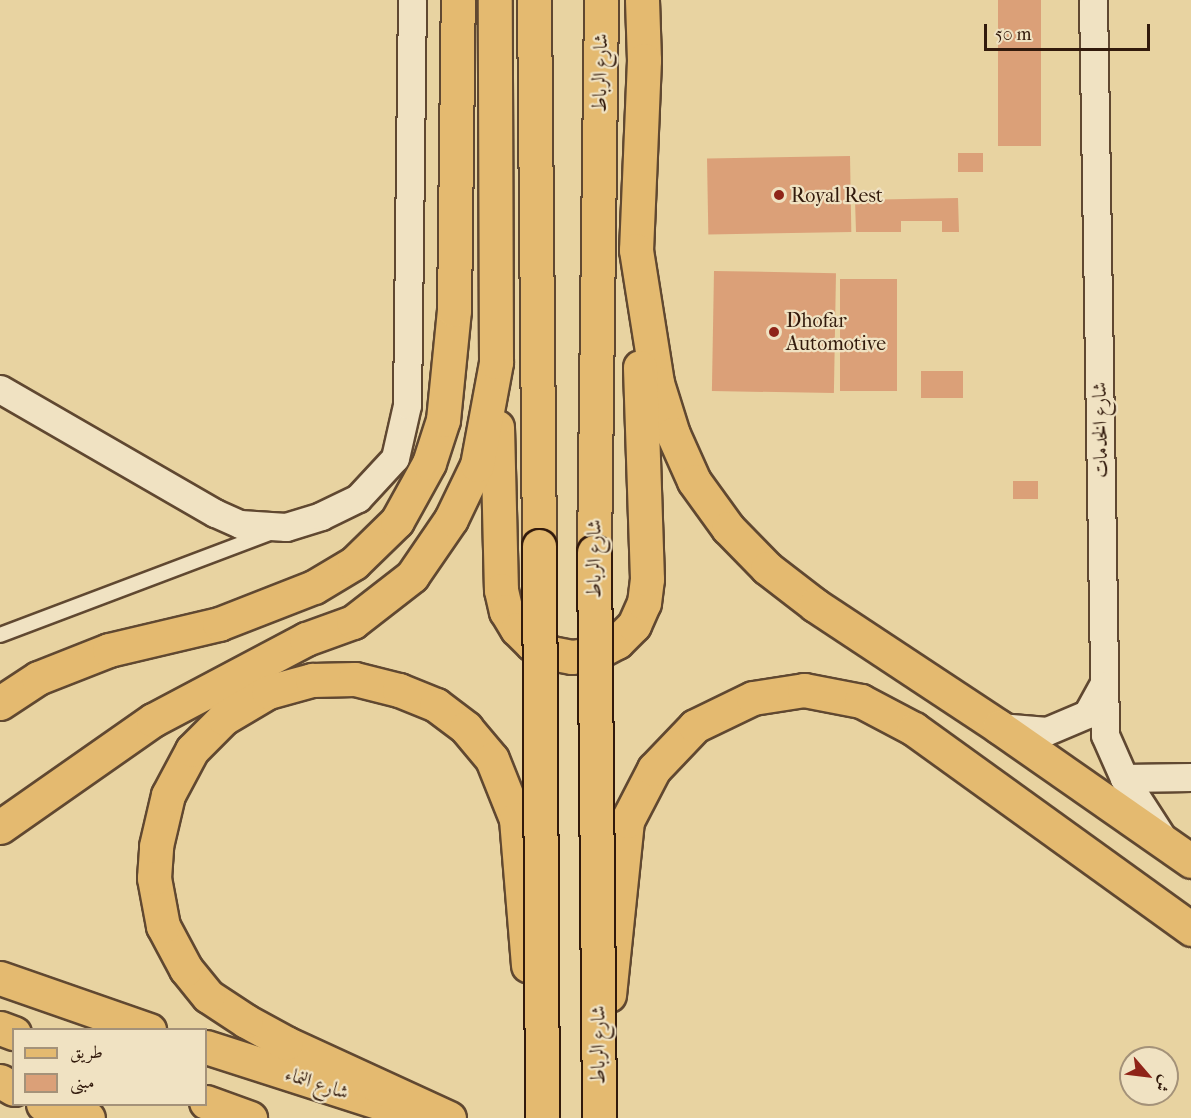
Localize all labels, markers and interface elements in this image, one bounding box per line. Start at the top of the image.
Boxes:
scale bar [987,12,1154,50]
text: 50 m [995,24,1031,45]
street label: شارع الرباط [587,33,613,113]
place label: Royal Rest [791,183,883,207]
marker: Royal Rest [772,188,786,202]
place label: Dhofar Automotive [786,308,886,355]
marker: Dhofar Automotive [767,325,781,339]
street label: شارع الخدمات [1087,382,1113,478]
street label: شارع الرباط [582,519,606,599]
street label: شارع الرباط [586,1005,610,1085]
legend [12,1028,207,1106]
text: طريق [70,1042,103,1063]
north arrow [1119,1046,1179,1106]
street label: شارع النماء [282,1061,352,1105]
text: مبنى [70,1072,95,1093]
text: ش [1151,1072,1176,1095]

